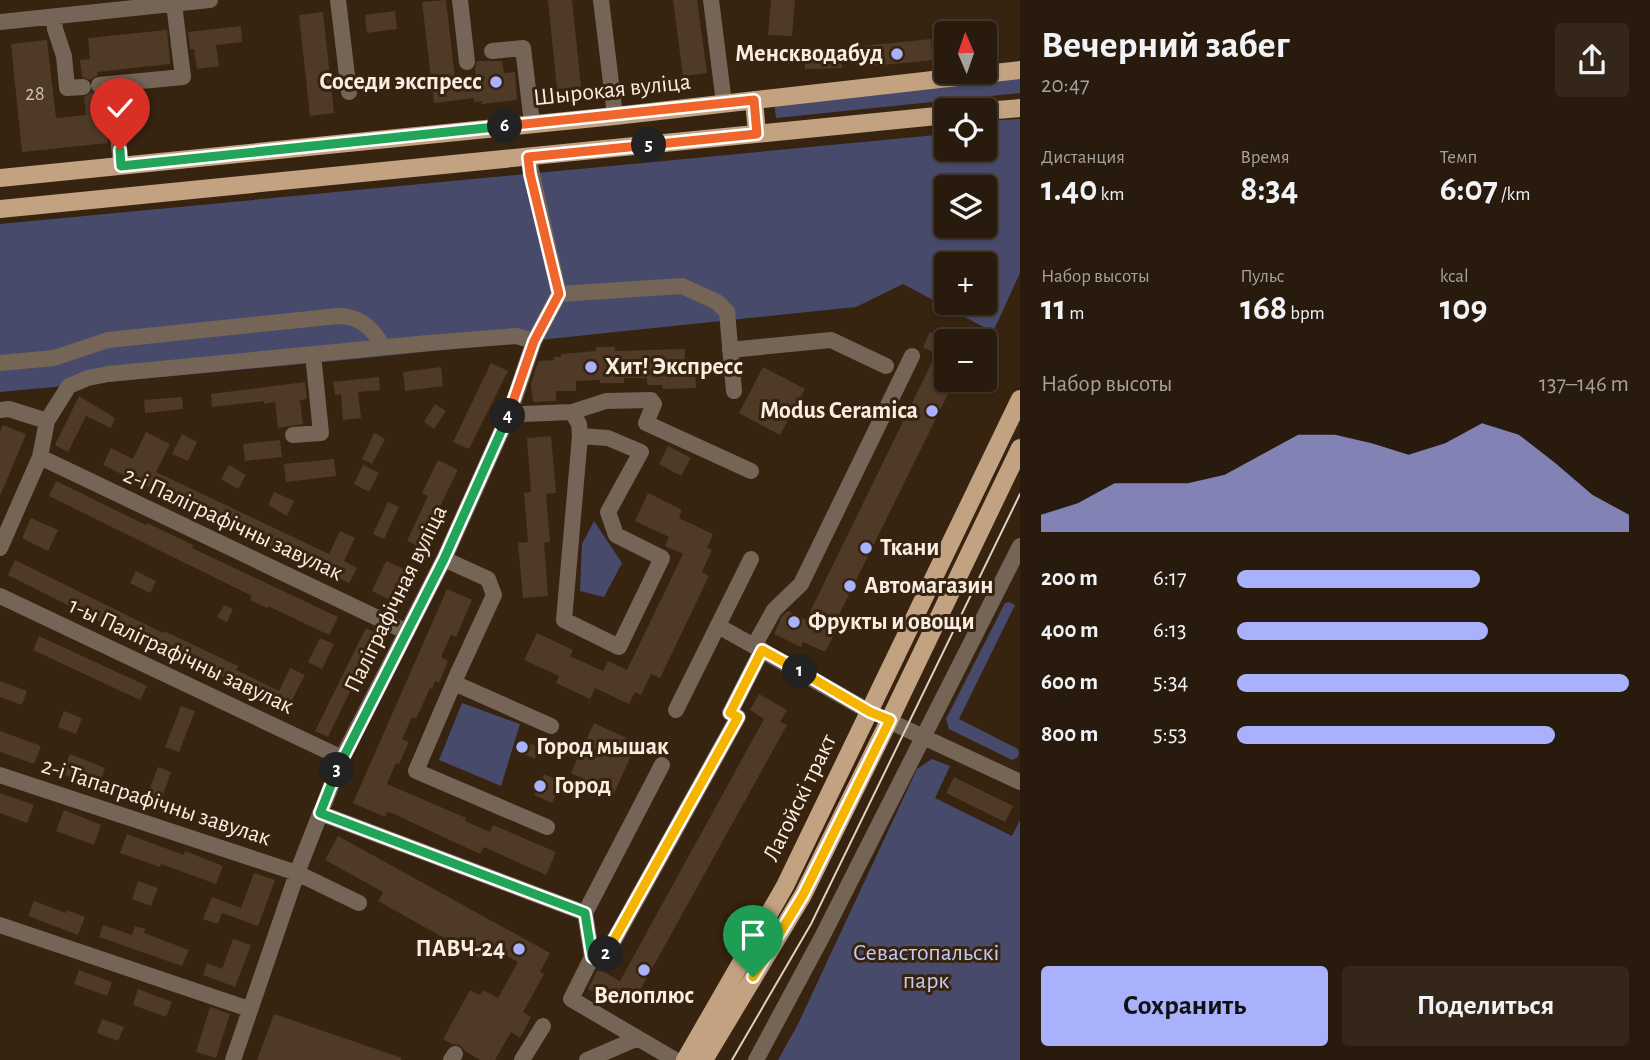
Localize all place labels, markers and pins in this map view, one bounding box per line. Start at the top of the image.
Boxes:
place label: Менскводабуд [735,42,883,66]
marker: Менскводабуд [889,46,905,62]
place label: Соседи экспресс [319,70,482,94]
marker: Соседи экспресс [488,74,504,90]
pin [90,78,150,150]
pin: 6 [488,108,522,144]
pin: 5 [632,128,666,162]
place label: Хит! Экспресс [605,355,743,379]
marker: Хит! Экспресс [583,359,599,375]
pin: 4 [490,398,526,434]
place label: Modus Ceramica [760,399,918,423]
marker: Modus Ceramica [924,403,940,419]
place label: Ткани [880,536,940,560]
marker: Ткани [858,540,874,556]
place label: Автомагазин [864,574,994,598]
marker: Автомагазин [842,578,858,594]
place label: Фрукты и овощи [808,610,975,634]
marker: Фрукты и овощи [786,614,802,630]
pin: 1 [782,654,818,688]
place label: Город мышак [536,735,669,759]
marker: Город мышак [514,739,530,755]
pin: 3 [320,752,354,788]
place label: Город [554,774,611,798]
marker: Город [532,778,548,794]
pin [723,905,783,977]
pin: 2 [588,936,624,972]
place label: ПАВЧ-24 [416,937,505,961]
marker: ПАВЧ-24 [511,941,527,957]
marker: Велоплюс [636,962,652,978]
place label: Велоплюс [594,984,694,1008]

